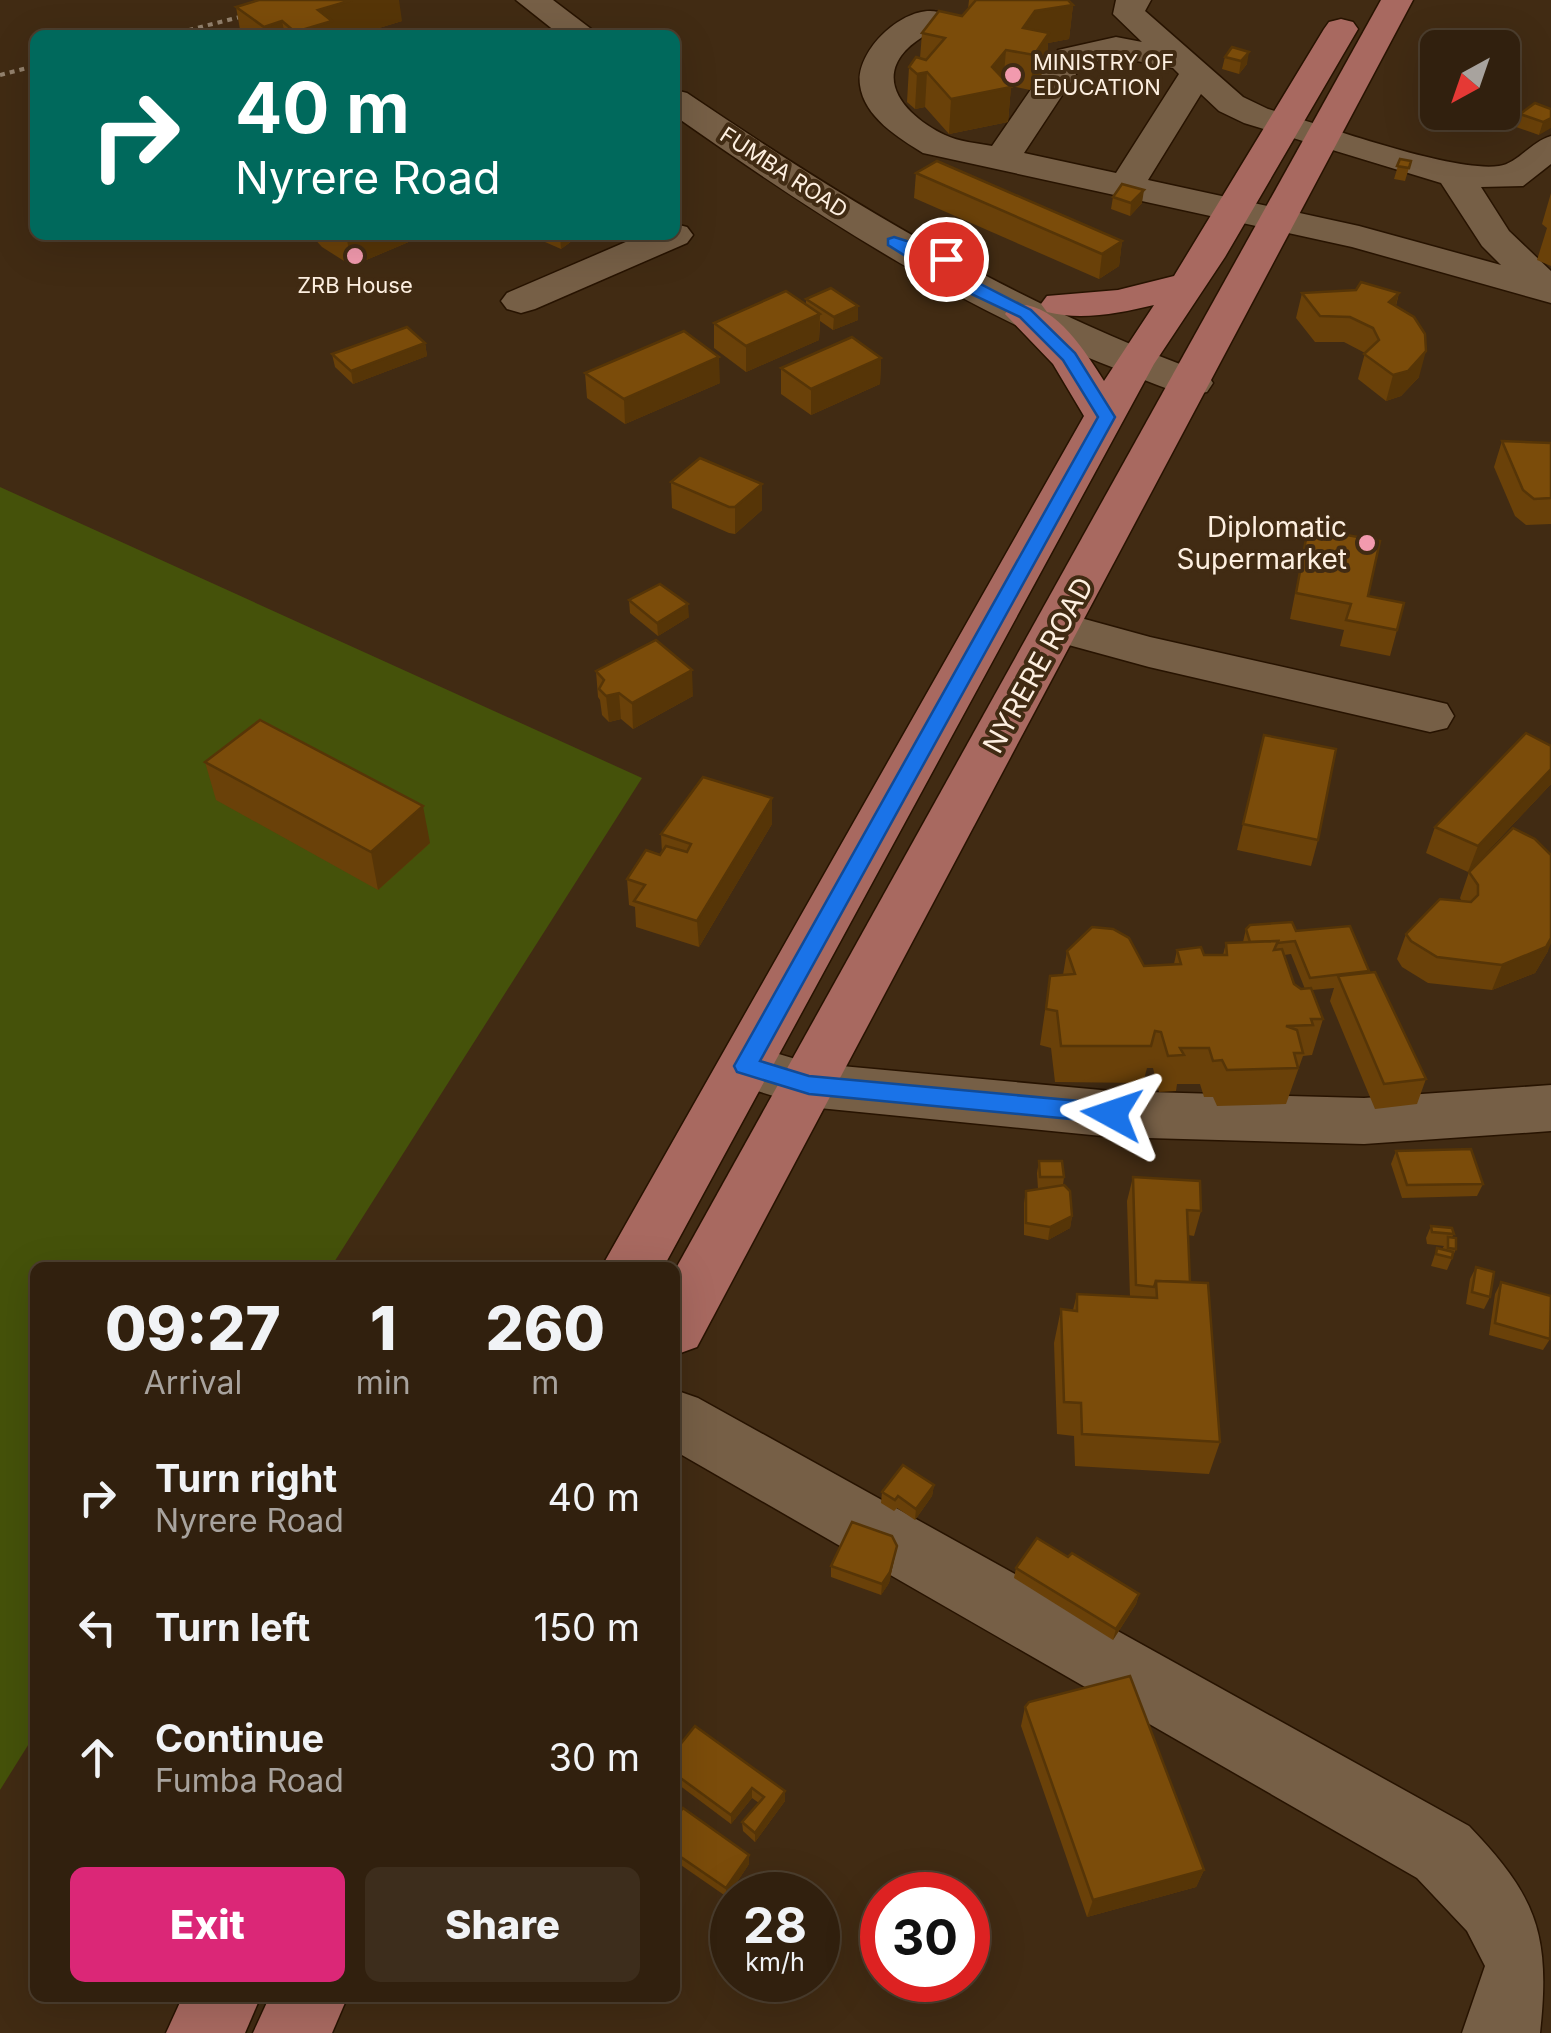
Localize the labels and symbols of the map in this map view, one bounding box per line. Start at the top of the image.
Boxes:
north arrow [1420,30,1520,130]
place label: MINISTRY OF EDUCATION [1033,49,1174,100]
marker: MINISTRY OF EDUCATION [1002,64,1024,86]
street label: FUMBA ROAD [716,121,852,223]
pin [904,217,989,302]
marker: ZRB House [344,245,366,267]
place label: ZRB House [297,272,413,298]
place label: Diplomatic Supermarket [1177,510,1347,576]
marker: Diplomatic Supermarket [1356,532,1378,554]
street label: NYRERE ROAD [976,571,1100,759]
position arrow [1060,1062,1164,1166]
speed limit sign: 30 [860,1872,990,2002]

